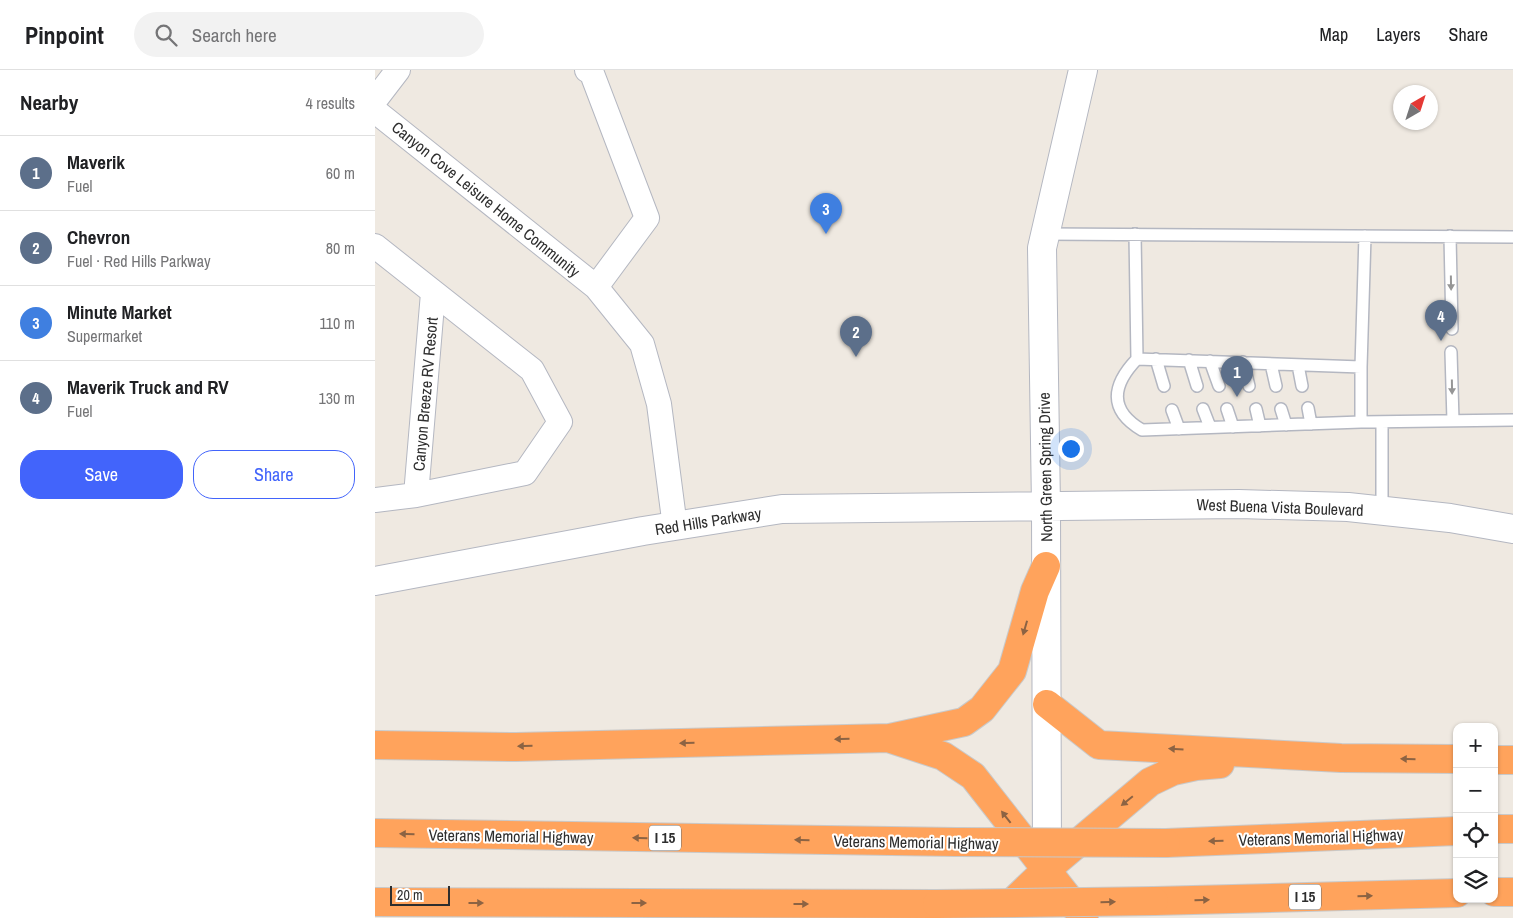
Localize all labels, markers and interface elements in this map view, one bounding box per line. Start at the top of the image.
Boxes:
search box [134,12,484,57]
text: Pinpoint [25,19,104,51]
icon: search [152,21,180,49]
text: Search here [192,22,277,48]
text: Map [1320,22,1348,47]
text: Layers [1376,22,1421,47]
text: Share [1449,22,1488,47]
north arrow [1393,85,1438,130]
text: Nearby [20,88,78,117]
text: 4 results [305,92,355,114]
street label: Canyon Cove Leisure Home Community [387,116,585,282]
text: Maverik [67,149,125,175]
text: 1 [32,162,40,184]
text: 60 m [326,162,355,184]
text: Fuel [67,175,93,197]
pin: 3 [810,193,842,234]
text: Chevron [67,224,130,250]
text: 2 [32,237,40,259]
text: 80 m [326,237,355,259]
text: Fuel · Red Hills Parkway [67,250,211,272]
one-way arrow [1447,275,1455,291]
text: Minute Market [67,299,172,325]
pin: 4 [1425,300,1457,341]
text: 3 [32,312,40,334]
text: 110 m [319,312,355,334]
street label: Canyon Breeze RV Resort [407,316,443,472]
pin: 2 [840,316,872,357]
text: Supermarket [67,325,142,347]
pin: 1 [1221,356,1253,397]
text: Maverik Truck and RV [67,374,229,400]
one-way arrow [1448,379,1456,395]
text: 4 [32,387,40,409]
text: 130 m [319,387,355,409]
street label: North Green Spring Drive [1033,392,1057,542]
text: Fuel [67,400,93,422]
your location [1058,436,1084,462]
button: Save [20,450,183,499]
button: Share [193,450,355,499]
street label: West Buena Vista Boulevard [1196,493,1364,521]
street label: Red Hills Parkway [653,502,763,540]
one-way arrow [1020,621,1028,636]
map controls [1453,723,1498,903]
button: + [1453,723,1498,768]
one-way arrow [833,735,849,743]
one-way arrow [679,739,695,747]
one-way arrow [517,743,533,751]
one-way arrow [1167,745,1183,753]
one-way arrow [1400,755,1416,763]
button: − [1453,768,1498,813]
one-way arrow [1120,795,1133,806]
one-way arrow [1000,811,1011,824]
button: locate [1453,813,1498,858]
street label: Veterans Memorial Highway [1238,823,1404,851]
street label: Veterans Memorial Highway [428,824,594,848]
road number: I 15 [649,826,681,850]
one-way arrow [399,830,415,838]
street label: Veterans Memorial Highway [833,830,999,854]
one-way arrow [631,833,647,841]
one-way arrow [794,836,810,844]
one-way arrow [1207,837,1223,845]
button: layers [1453,858,1498,903]
scale bar [390,883,450,906]
road number: I 15 [1289,884,1321,910]
text: 20 m [397,886,423,904]
one-way arrow [1357,891,1373,899]
one-way arrow [1195,896,1211,904]
one-way arrow [1100,898,1116,906]
one-way arrow [468,899,484,907]
one-way arrow [631,899,647,907]
one-way arrow [793,900,809,908]

